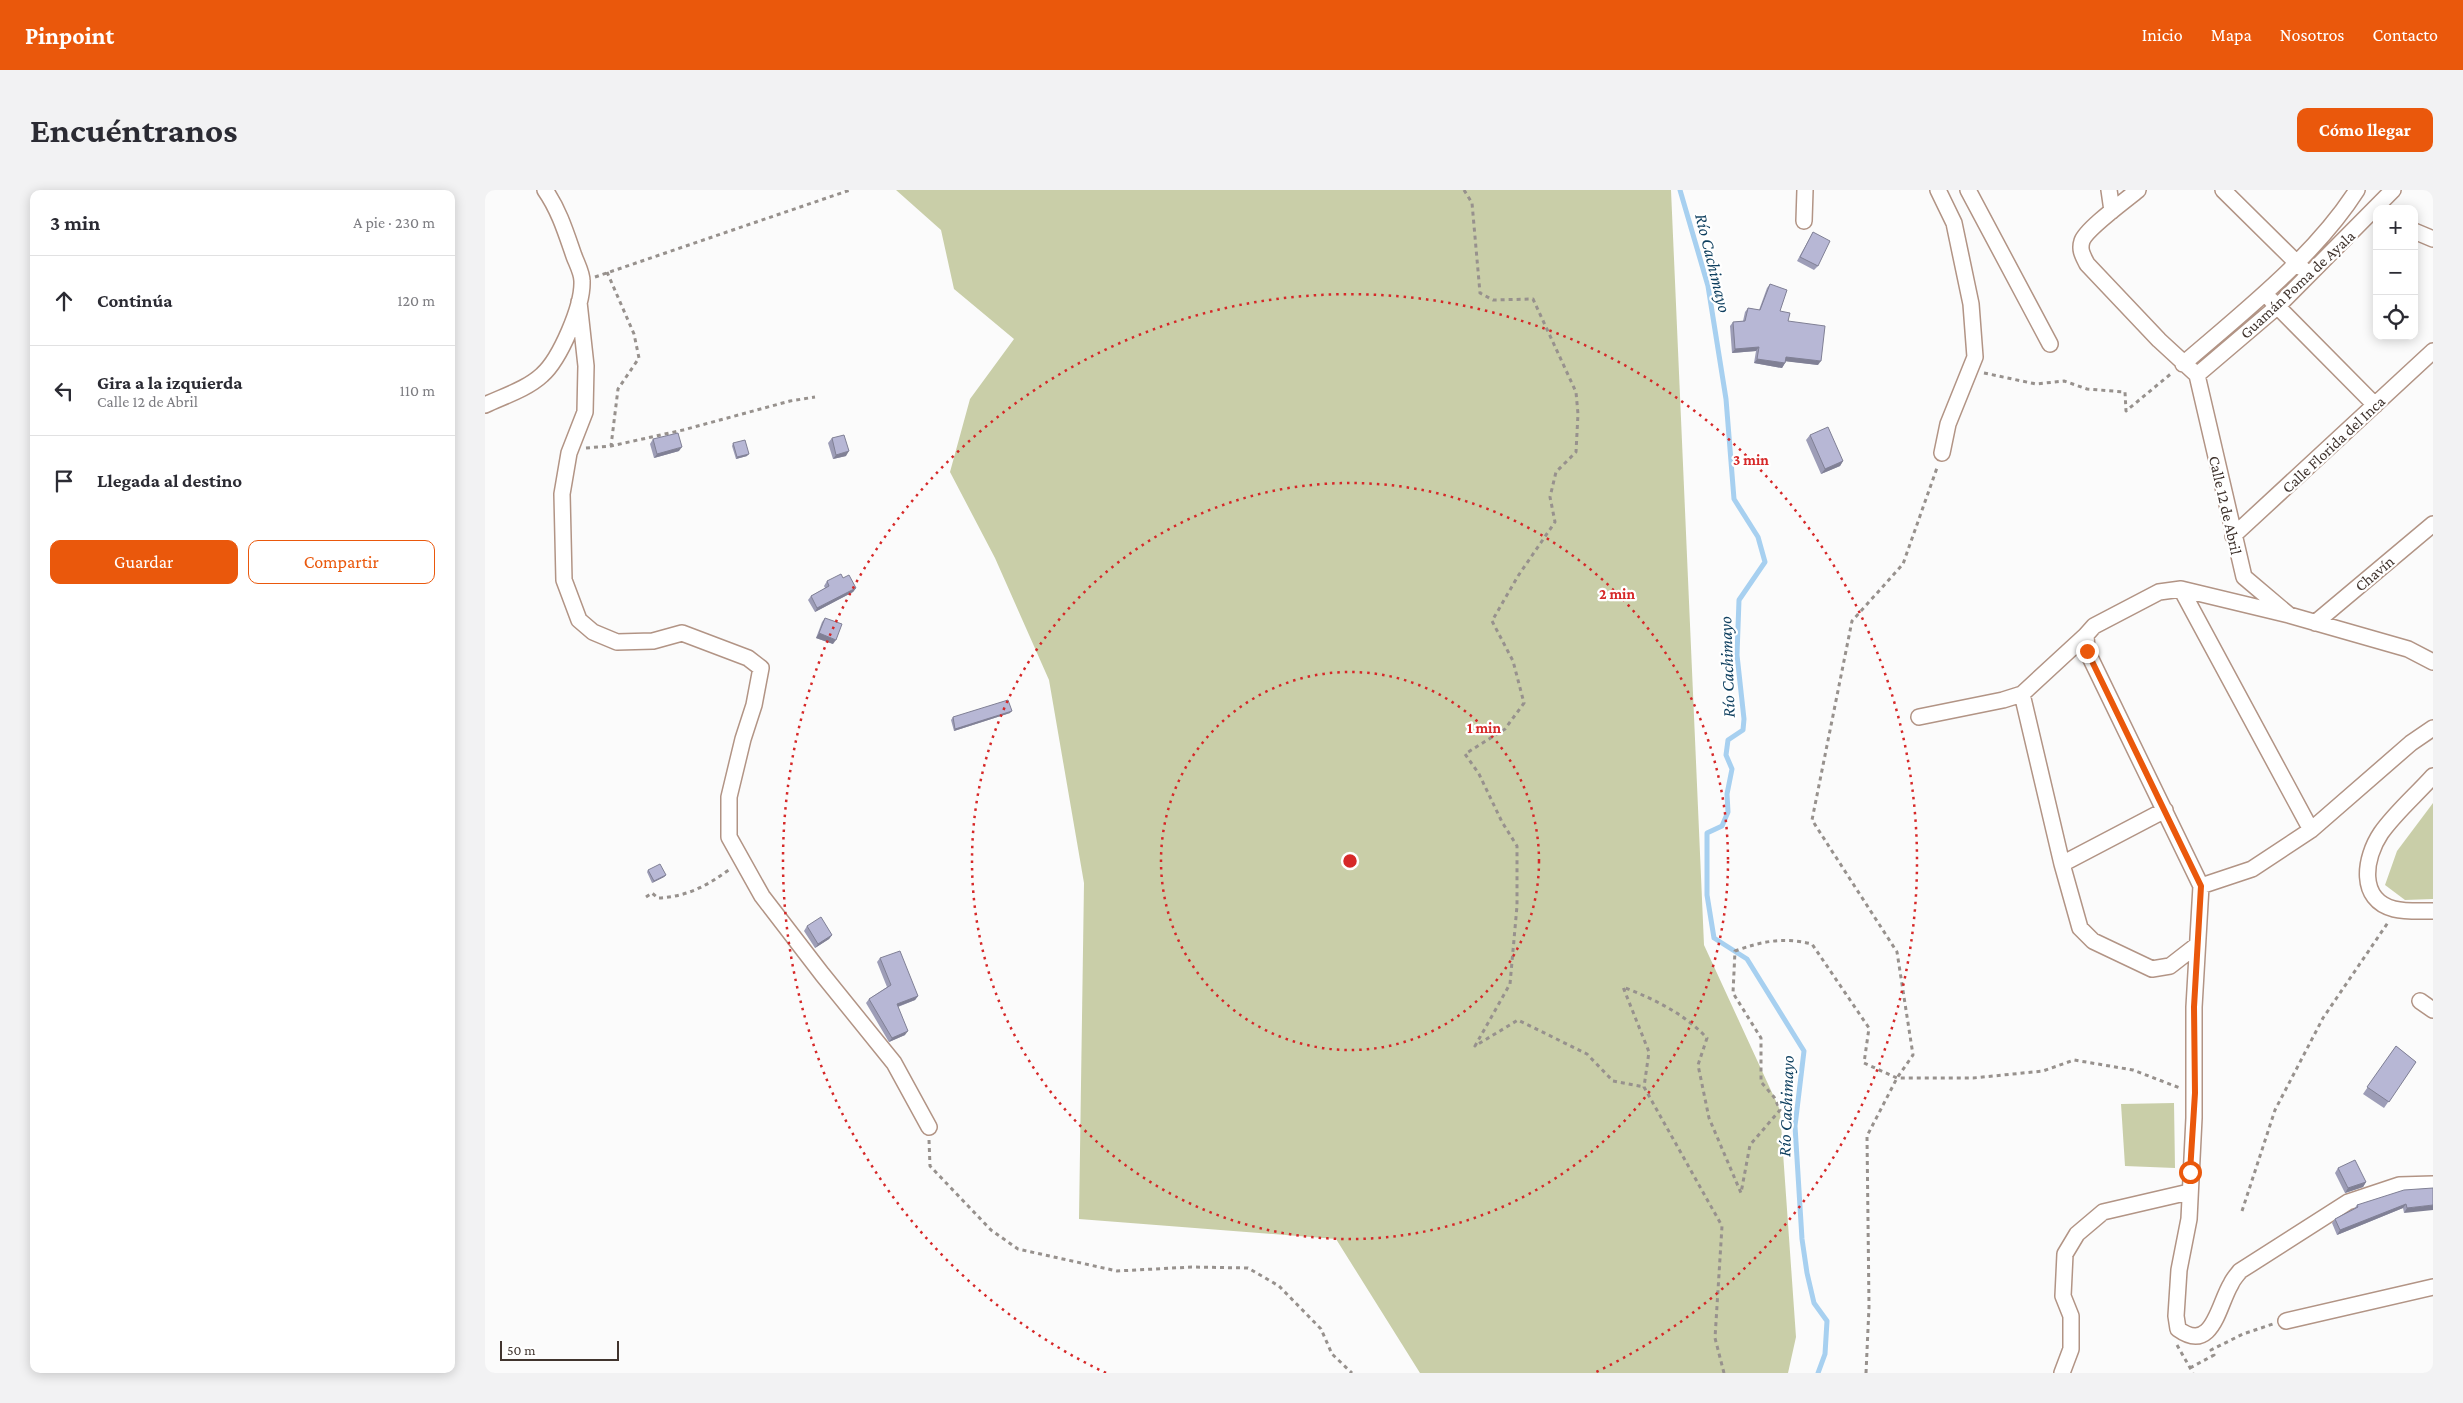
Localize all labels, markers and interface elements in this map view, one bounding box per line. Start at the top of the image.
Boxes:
text: Pinpoint [25,22,114,49]
text: Inicio [2142,25,2183,45]
text: Mapa [2211,25,2252,45]
text: Nosotros [2280,25,2344,45]
text: Contacto [2372,25,2438,45]
button: Cómo llegar [2297,108,2433,152]
text: Encuéntranos [30,111,237,150]
map controls [2373,205,2418,340]
button: + [2373,205,2418,250]
text: 3 min [50,211,100,235]
water label: Río Cachimayo [1691,211,1735,315]
text: A pie · 230 m [353,214,435,231]
street label: Guamán Poma de Ayala [2237,226,2359,343]
button: − [2373,250,2418,295]
icon: ahead [50,287,78,315]
text: Continúa [97,290,173,311]
text: 120 m [397,292,435,309]
button: locate [2373,295,2418,340]
text: Gira a la izquierda [97,372,243,393]
icon: left [50,377,78,405]
text: 110 m [399,382,435,399]
street label: Calle Florida del Inca [2279,392,2389,496]
text: Calle 12 de Abril [97,393,198,410]
text: 3 min [1733,452,1769,468]
street label: Calle 12 de Abril [2206,454,2245,556]
icon: arrive [50,467,78,495]
text: Llegada al destino [97,470,242,491]
button: Guardar [50,540,238,584]
button: Compartir [248,540,435,584]
street label: Chavín [2351,552,2398,595]
text: 2 min [1599,586,1635,602]
water label: Río Cachimayo [1715,616,1739,718]
route end [2076,640,2099,663]
text: 1 min [1467,720,1501,736]
centre of rings [1341,852,1359,870]
water label: Río Cachimayo [1774,1055,1798,1157]
route start [2179,1161,2202,1184]
scale bar [500,1338,619,1361]
text: 50 m [507,1342,535,1358]

